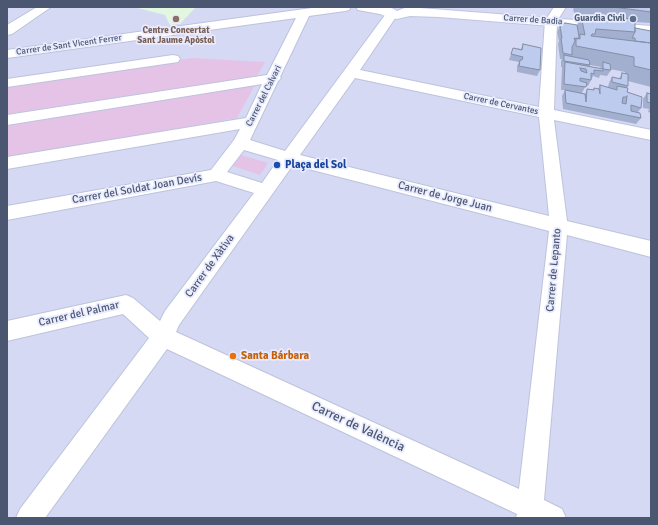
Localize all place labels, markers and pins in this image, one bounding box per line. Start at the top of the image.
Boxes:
marker: Centre Concertat Sant Jaume Apòstol [171,14,181,24]
place label: Guardia Civil [574,14,625,24]
marker: Guardia Civil [628,14,638,24]
place label: Centre Concertat Sant Jaume Apòstol [137,26,215,47]
place label: Plaça del Sol [285,158,346,172]
marker: Plaça del Sol [272,160,282,170]
place label: Santa Bárbara [241,349,309,363]
marker: Santa Bárbara [228,351,238,361]

